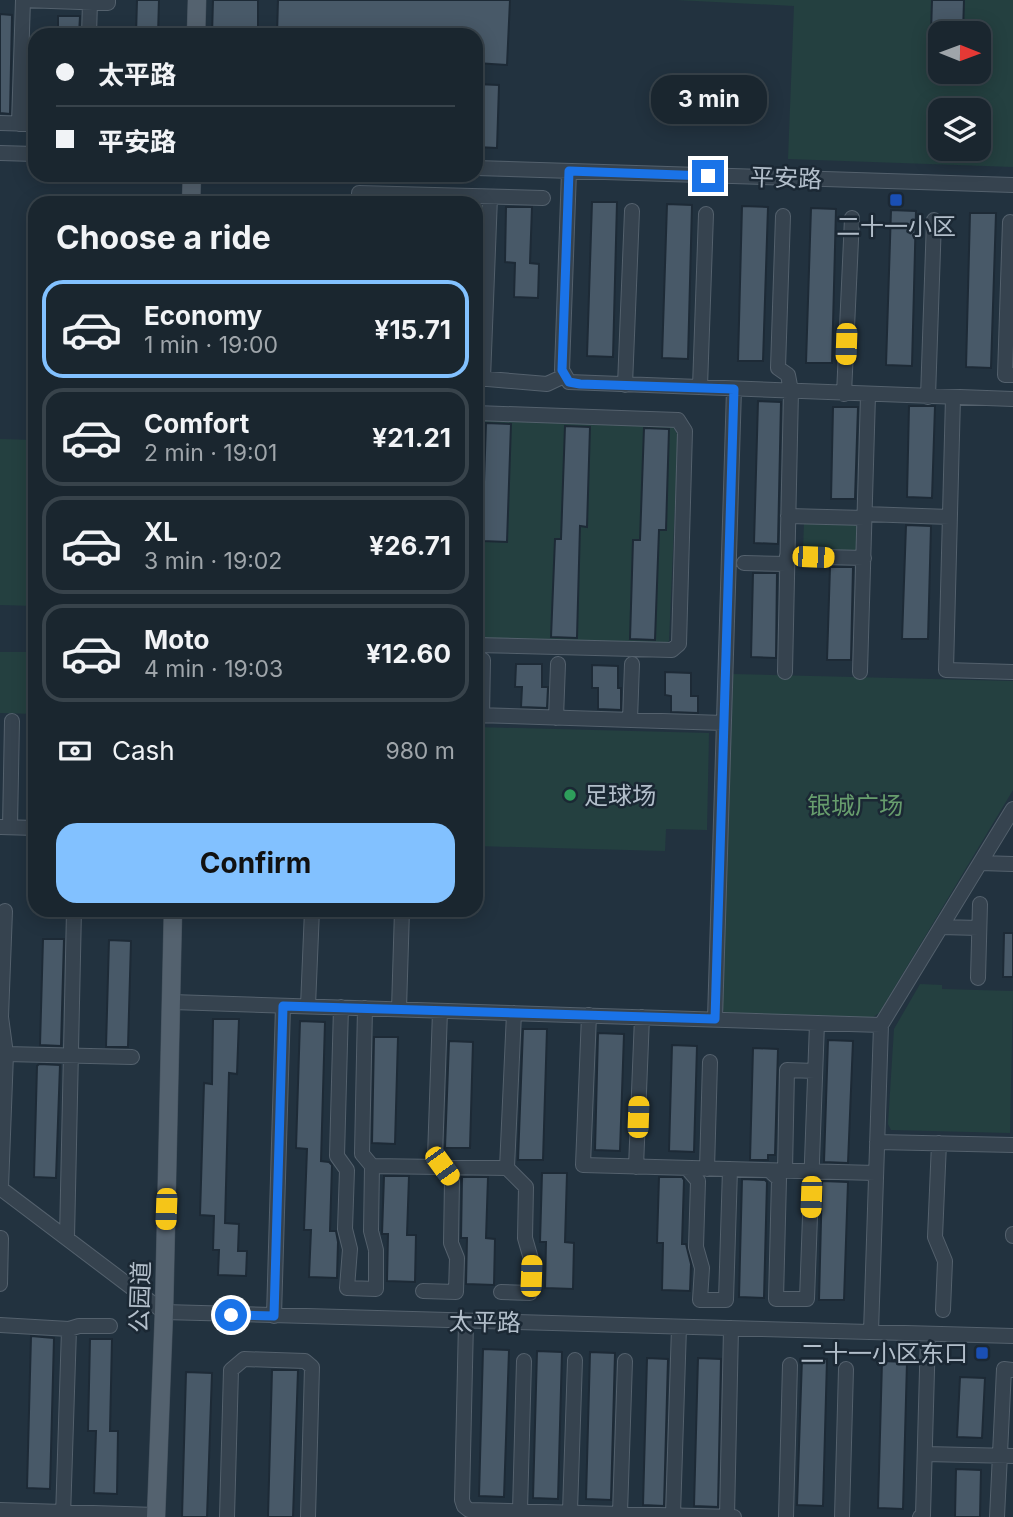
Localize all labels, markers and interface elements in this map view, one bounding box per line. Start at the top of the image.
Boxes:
north arrow [928,21,990,84]
map controls [928,21,991,161]
text: 太平路 [98,59,176,90]
callout: 3 min [650,74,766,124]
text: 3 min [678,85,740,113]
button: layers [928,98,991,161]
text: 平安路 [98,126,176,157]
route end [692,160,724,192]
street label: 平安路 [750,162,822,194]
marker: 二十一小区 [888,192,904,208]
place label: 二十一小区 [836,212,956,241]
text: Choose a ride [56,218,271,257]
icon: car [60,298,123,361]
text: Economy [144,300,262,331]
text: ¥15.71 [375,314,451,345]
car [835,323,858,365]
text: 1 min · 19:00 [144,331,278,359]
icon: car [60,406,123,469]
text: Comfort [144,408,249,439]
text: ¥21.21 [372,422,451,453]
text: 2 min · 19:01 [144,439,277,467]
icon: car [60,514,123,577]
text: XL [144,516,178,547]
text: ¥26.71 [369,530,451,561]
car [792,546,835,568]
text: 3 min · 19:02 [144,547,282,575]
icon: car [60,622,123,685]
text: Moto [144,624,209,655]
text: ¥12.60 [366,638,451,669]
text: 4 min · 19:03 [144,655,283,683]
icon: cash [56,732,94,770]
text: Cash [112,735,175,766]
text: 980 m [385,737,455,765]
place label: 足球场 [584,781,656,810]
marker: 足球场 [562,787,578,803]
park label: 银城广场 [807,791,903,820]
button: Confirm [56,823,455,903]
car [627,1096,650,1138]
car [422,1143,463,1189]
car [800,1176,823,1218]
car [155,1188,178,1230]
car [520,1255,543,1297]
street label: 公园道 [124,1261,156,1333]
route start [215,1299,247,1331]
street label: 太平路 [449,1307,521,1337]
place label: 二十一小区东口 [800,1339,968,1368]
marker: 二十一小区东口 [974,1345,990,1361]

